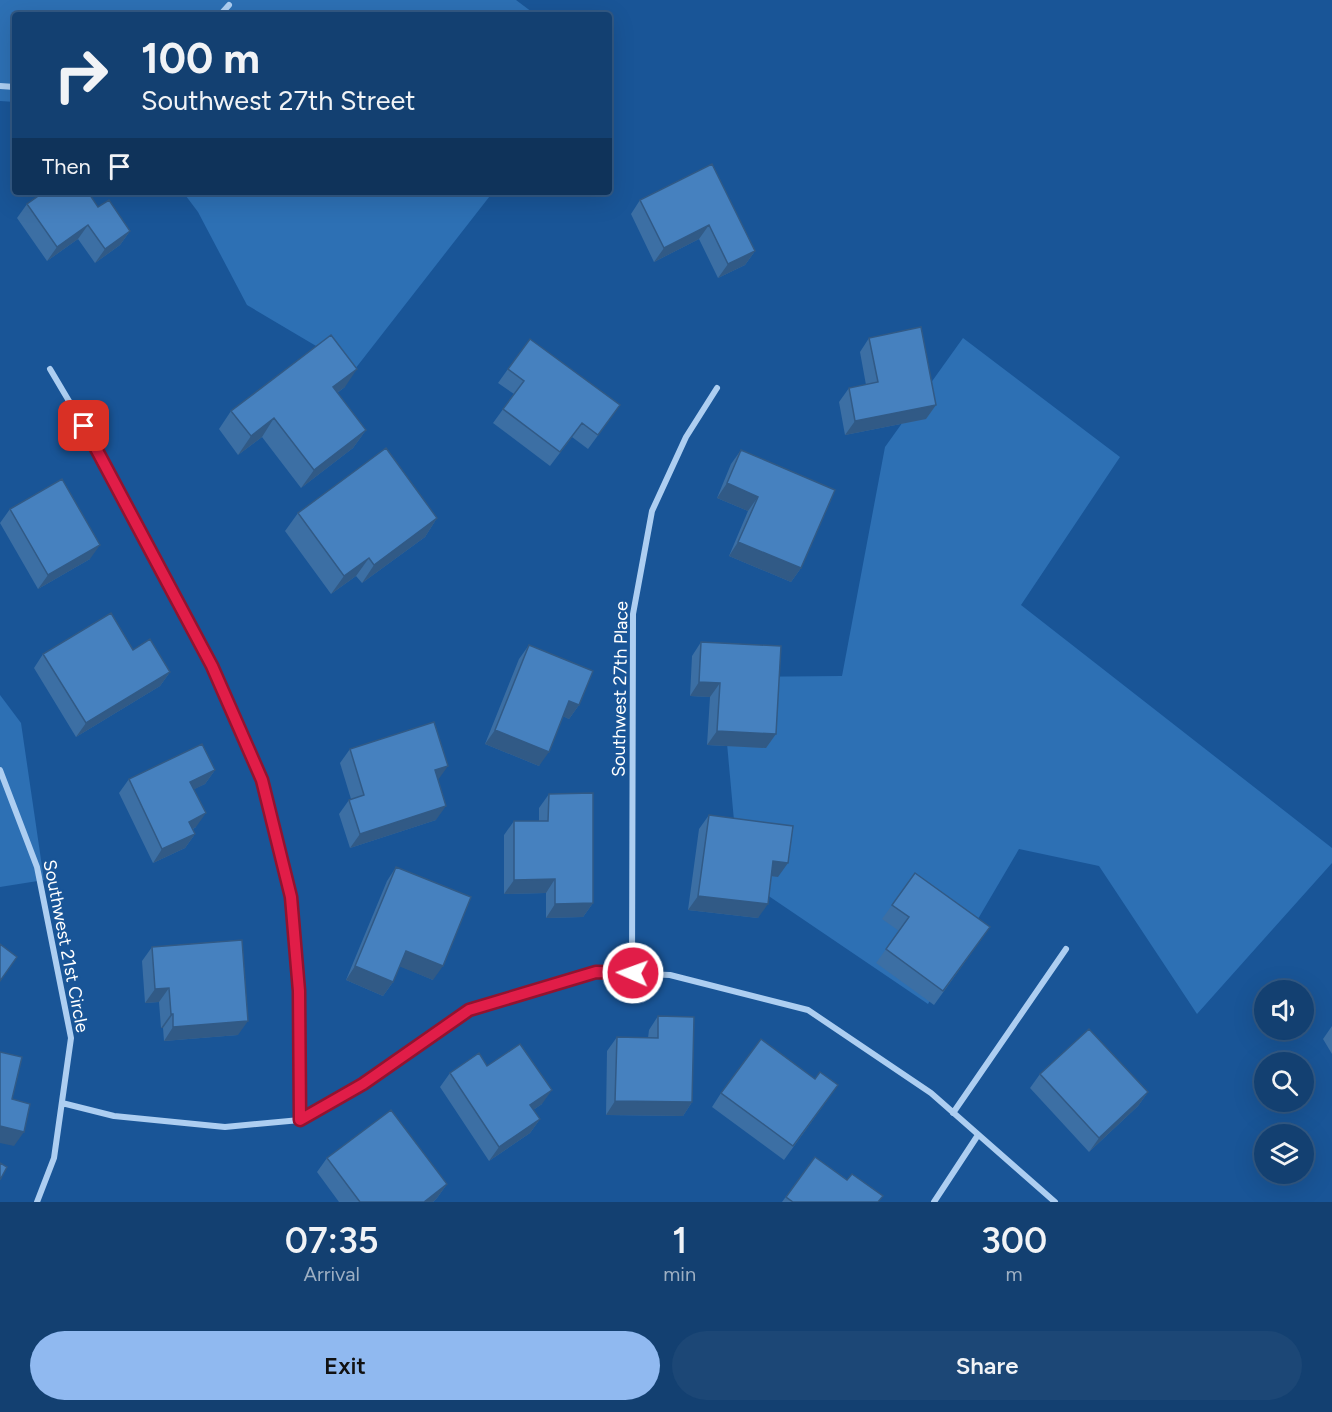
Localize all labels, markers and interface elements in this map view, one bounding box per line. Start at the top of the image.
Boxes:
text: 100 m [141,33,260,84]
icon: right [42,36,120,114]
text: Southwest 27th Street [141,84,416,117]
icon: arrive [103,150,136,183]
text: Then [42,153,91,180]
pin [58,400,109,451]
icon: arrive [67,409,100,442]
street label: Southwest 27th Place [607,601,633,777]
street label: Southwest 21st Circle [38,858,94,1034]
position arrow [601,941,665,1005]
map controls [1254,980,1314,1184]
button: sound [1254,980,1314,1040]
button: search [1254,1052,1314,1112]
button: layers [1254,1124,1314,1184]
text: 07:35 [285,1219,379,1262]
text: 1 [672,1219,687,1262]
text: 300 [981,1219,1047,1262]
text: Arrival [303,1262,360,1286]
text: min [663,1262,696,1286]
text: m [1006,1262,1023,1286]
button: Exit [30,1331,660,1400]
button: Share [672,1331,1302,1400]

